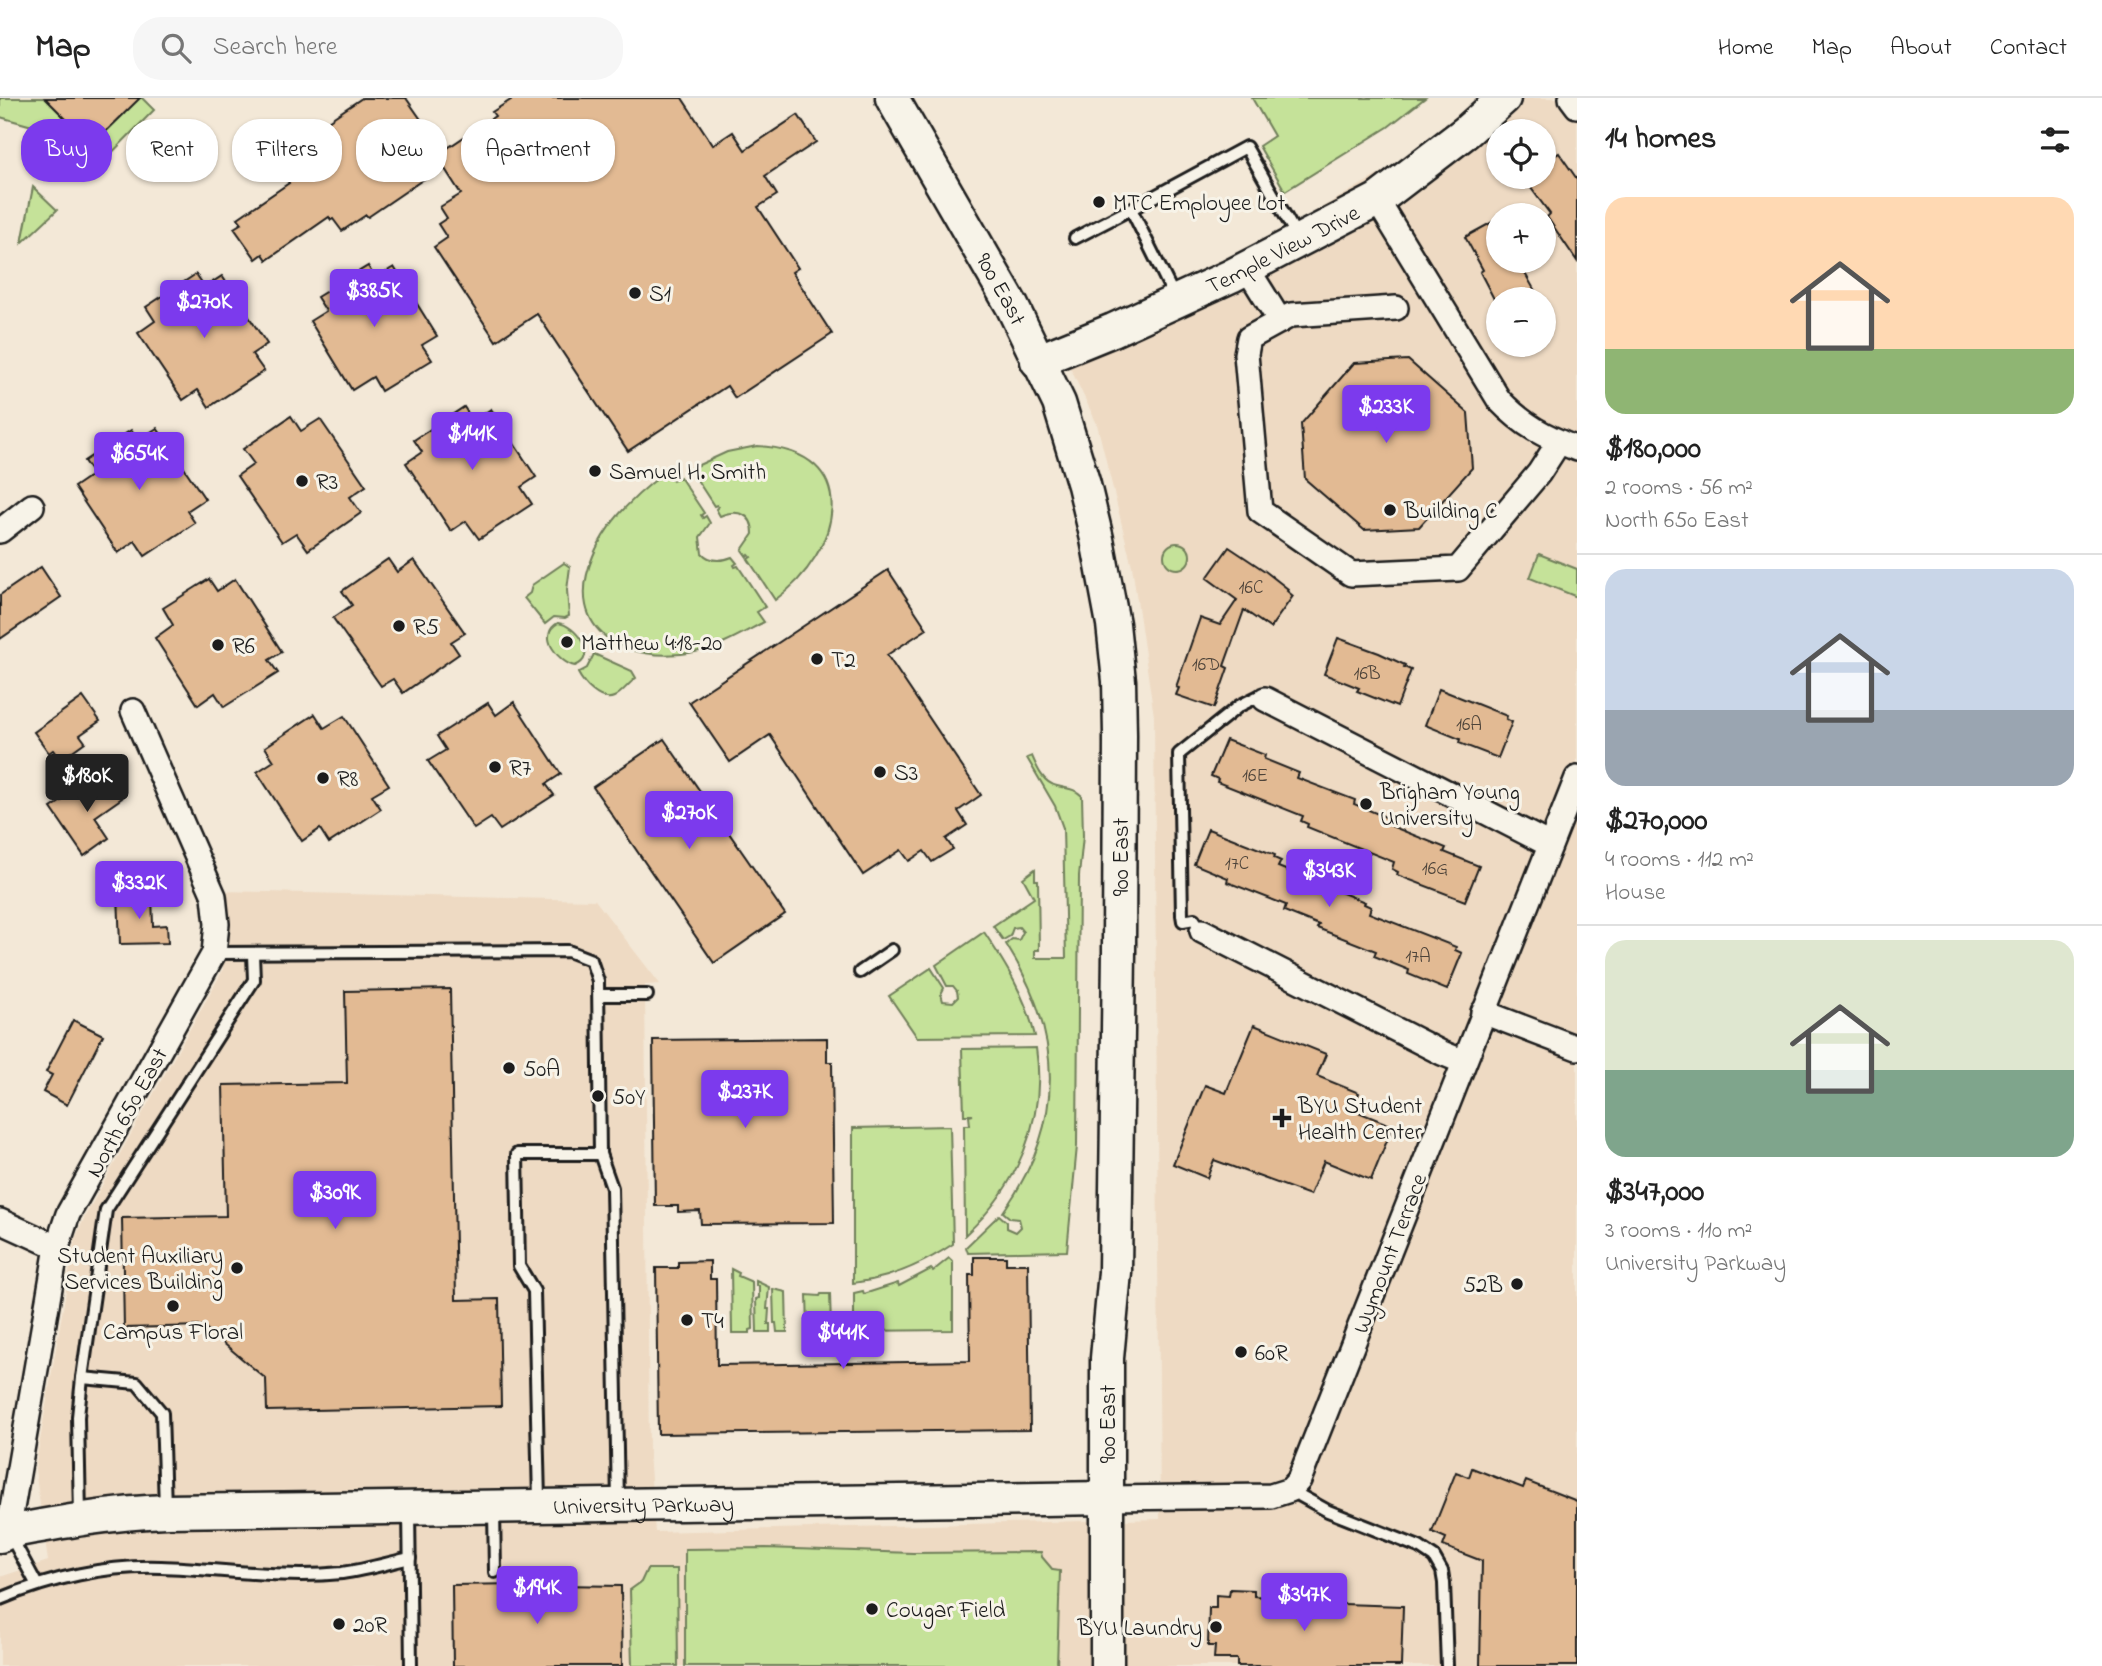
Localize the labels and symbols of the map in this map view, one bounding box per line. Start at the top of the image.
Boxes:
place label: MTC Employee Lot [1113,188,1286,223]
marker: MTC Employee Lot [1091,194,1107,210]
street label: Temple View Drive [1201,198,1367,304]
street label: 900 East [966,248,1033,332]
pin: $385K [325,270,423,329]
place label: S1 [649,279,671,312]
pin: $270K [155,280,253,340]
marker: S1 [627,285,643,301]
pin: $233K [1337,386,1435,445]
pin: $141K [423,412,521,472]
pin: $654K [90,432,188,492]
place label: Samuel H. Smith [609,457,766,490]
marker: Samuel H. Smith [587,463,603,479]
place label: R3 [316,467,338,500]
marker: R3 [294,473,310,489]
place label: Building C [1403,496,1498,530]
marker: Building C [1382,502,1398,518]
house number: 16C [1239,575,1263,602]
place label: R5 [413,612,439,645]
marker: R5 [391,618,407,634]
place label: Matthew 4:18-20 [581,628,722,661]
place label: R6 [232,631,255,664]
marker: Matthew 4:18-20 [559,634,575,650]
marker: R6 [210,637,226,653]
place label: T2 [831,645,856,678]
marker: T2 [809,651,825,667]
house number: 16D [1192,652,1220,679]
house number: 16B [1353,661,1381,688]
house number: 16A [1456,712,1482,739]
place label: R7 [509,753,532,786]
pin: $180K [38,754,136,814]
place label: S3 [894,758,918,791]
marker: R7 [487,759,503,775]
house number: 16E [1242,763,1268,790]
place label: R8 [337,764,358,797]
marker: S3 [872,764,888,780]
marker: R8 [315,770,331,786]
place label: Brigham Young University [1379,777,1520,838]
pin: $270K [640,792,738,851]
marker: Brigham Young University [1358,796,1374,812]
street label: 900 East [1106,818,1139,896]
pin: $343K [1280,850,1378,909]
house number: 17C [1225,851,1249,878]
house number: 16G [1422,856,1448,883]
pin: $332K [90,862,188,921]
house number: 17A [1405,944,1431,971]
street label: North 650 East [79,1042,178,1184]
place label: 50A [523,1054,560,1087]
marker: 50A [501,1060,517,1076]
pin: $237K [696,1070,794,1130]
place label: 50Y [612,1082,646,1115]
marker: 50Y [590,1088,606,1104]
place label: BYU Student Health Center [1297,1091,1423,1150]
marker: BYU Student Health Center [1272,1108,1292,1128]
street label: Wymount Terrace [1346,1168,1439,1339]
pin: $309K [286,1172,384,1231]
place label: Student Auxiliary Services Building [57,1241,223,1301]
marker: Student Auxiliary Services Building [229,1260,245,1276]
place label: 52B [1463,1270,1503,1303]
marker: 52B [1509,1276,1525,1292]
marker: Campus Floral [165,1298,181,1314]
place label: T4 [701,1306,724,1339]
marker: T4 [679,1312,695,1328]
pin: $441K [794,1312,892,1371]
place label: Campus Floral [103,1317,243,1350]
place label: 60R [1255,1338,1288,1371]
marker: 60R [1233,1344,1249,1360]
street label: 900 East [1093,1385,1126,1463]
street label: University Parkway [553,1489,734,1526]
pin: $194K [488,1566,586,1626]
pin: $347K [1255,1574,1353,1633]
place label: Cougar Field [886,1595,1006,1629]
marker: Cougar Field [864,1601,880,1617]
place label: 20R [353,1610,387,1643]
place label: BYU Laundry [1076,1613,1202,1648]
marker: 20R [331,1616,347,1632]
marker: BYU Laundry [1208,1619,1224,1635]

